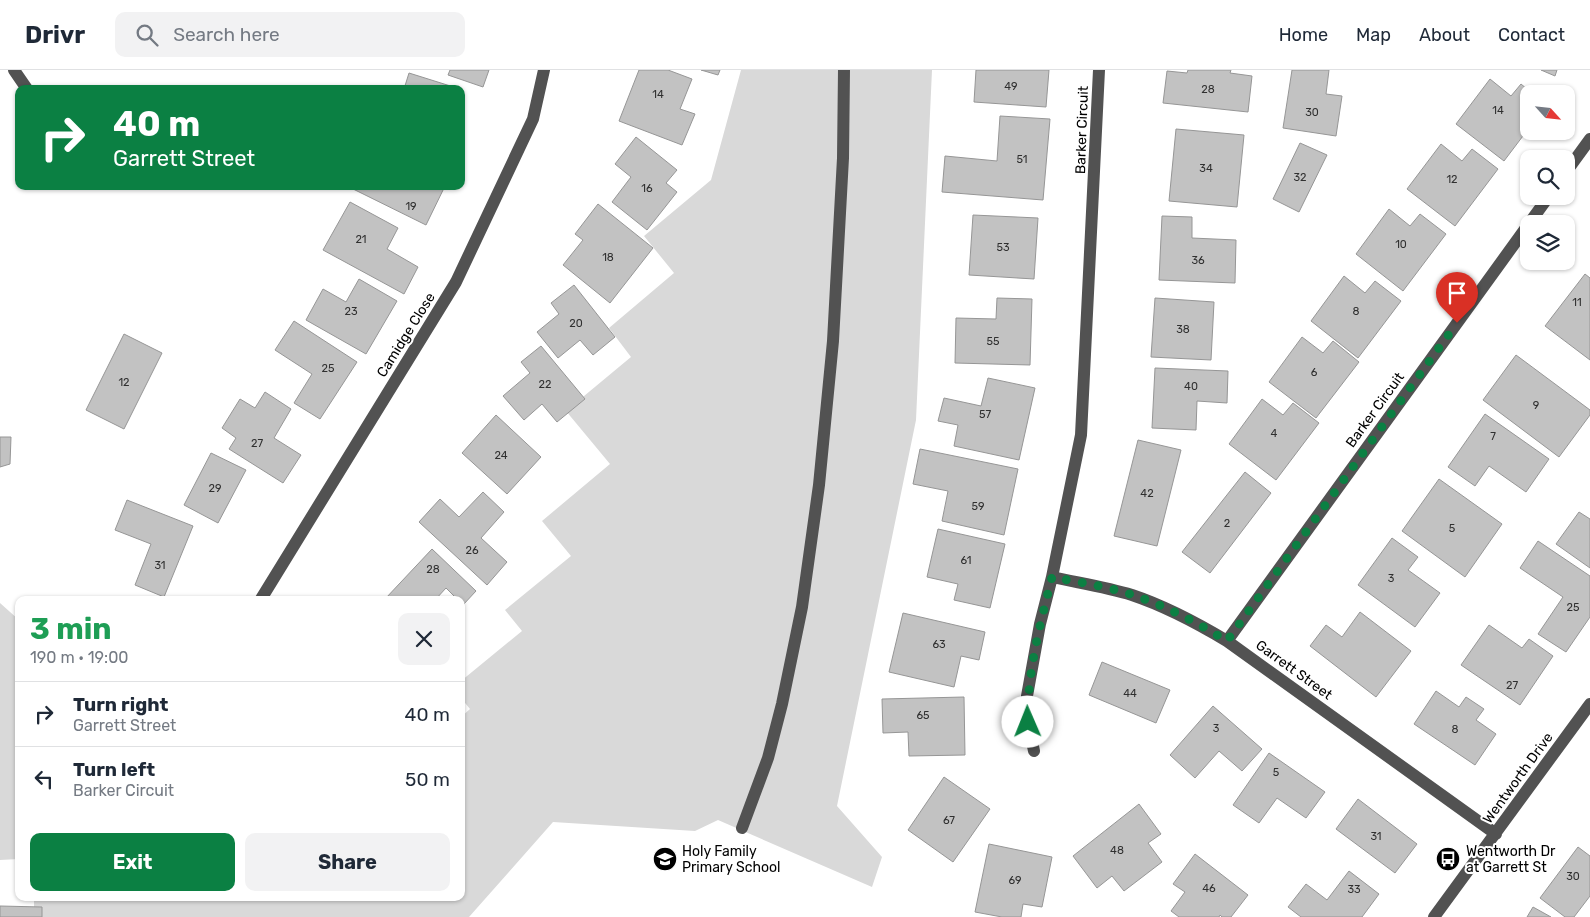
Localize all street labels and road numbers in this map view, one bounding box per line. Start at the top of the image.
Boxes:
street label: Barker Circuit [1072,85,1092,175]
street label: Camidge Close [373,289,439,380]
street label: Barker Circuit [1342,369,1408,451]
street label: Garrett Street [1252,637,1336,704]
street label: Wentworth Drive [1479,729,1557,827]

